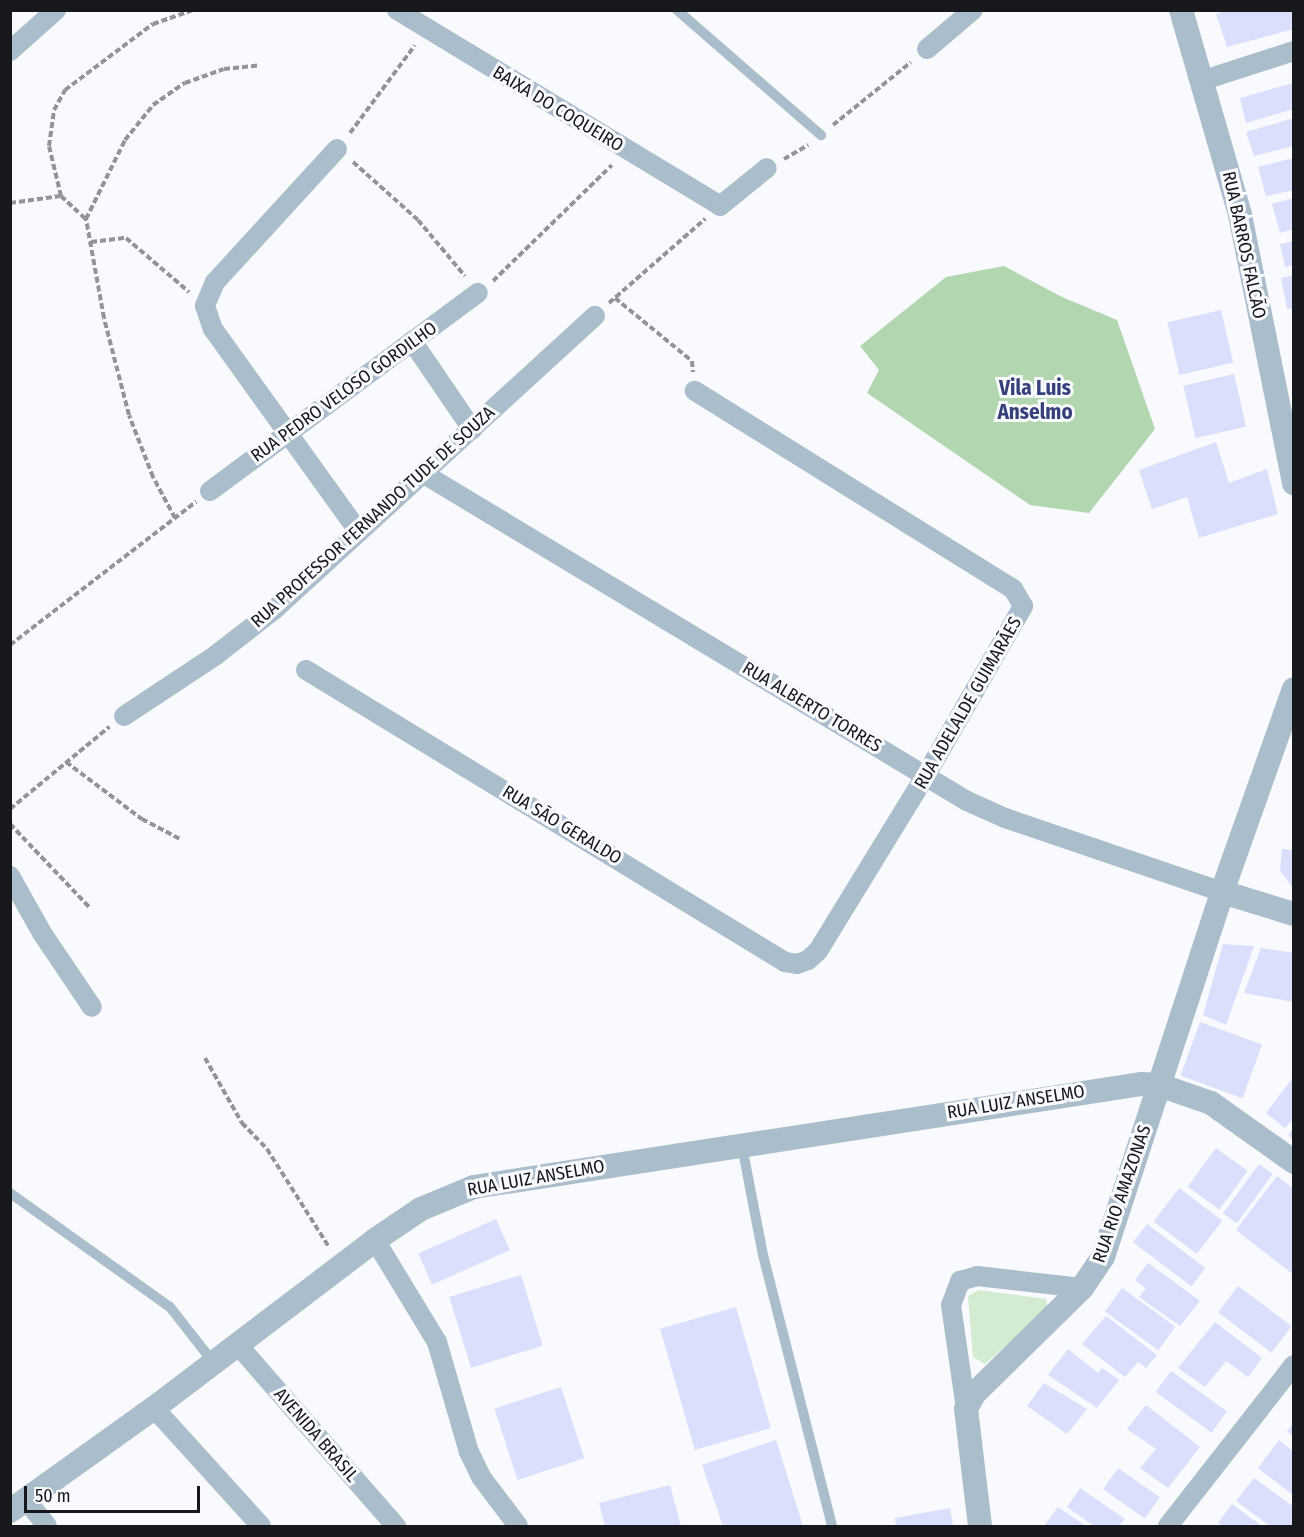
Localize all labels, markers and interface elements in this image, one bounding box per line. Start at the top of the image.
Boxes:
street label: BAIXA DO COQUEIRO [489,62,627,156]
street label: RUA BARROS FALCÃO [1218,169,1270,321]
street label: RUA PEDRO VELOSO GORDILHO [247,317,441,467]
district label: Vila Luis Anselmo [997,375,1073,425]
street label: RUA PROFESSOR FERNANDO TUDE DE SOUZA [247,402,499,632]
street label: RUA ADELALDE GUIMARÃES [910,613,1026,793]
street label: RUA ALBERTO TORRES [739,657,885,757]
street label: RUA SĀO GERALDO [498,781,626,869]
street label: RUA LUIZ ANSELMO [946,1080,1086,1124]
street label: RUA RIO AMAZONAS [1088,1122,1156,1266]
street label: RUA LUIZ ANSELMO [466,1155,606,1201]
street label: AVENIDA BRASIL [269,1384,363,1486]
scale bar [27,1474,202,1512]
text: 50 m [35,1485,71,1507]

